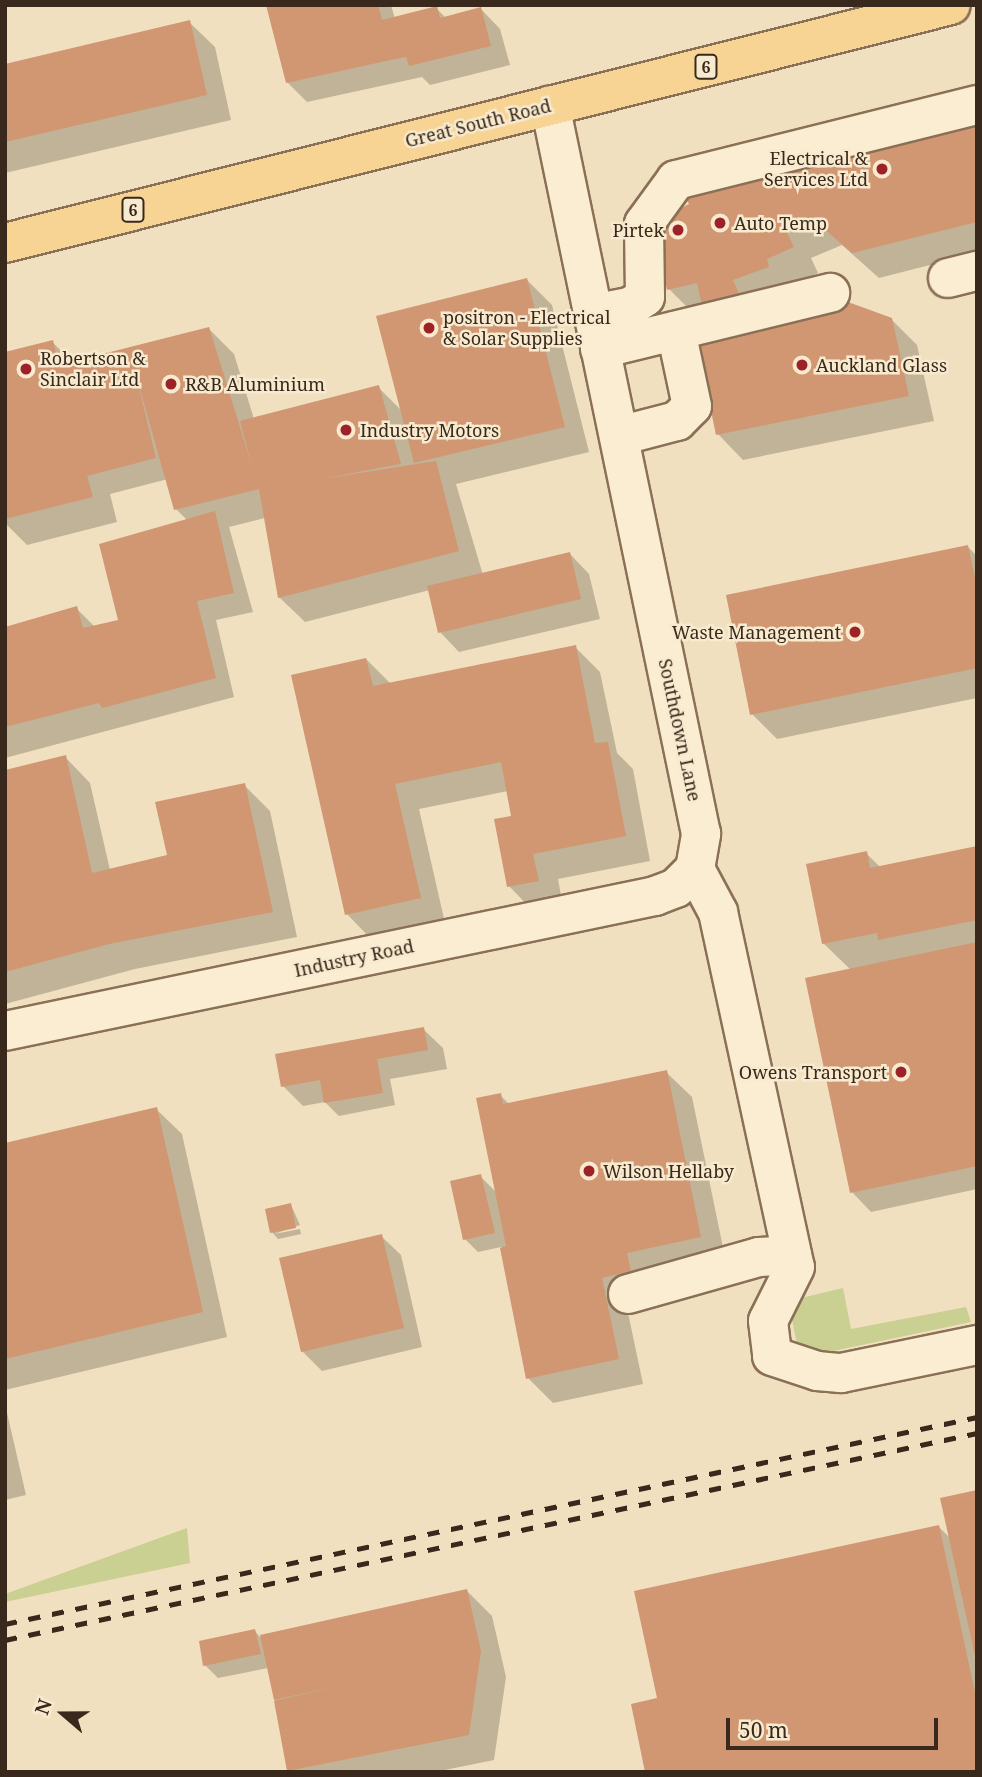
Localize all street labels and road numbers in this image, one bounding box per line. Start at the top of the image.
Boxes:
road number: 6 [694,54,718,80]
street label: Great South Road [403,94,553,152]
road number: 6 [121,198,145,222]
street label: Southdown Lane [654,657,706,803]
street label: Industry Road [292,935,416,981]

